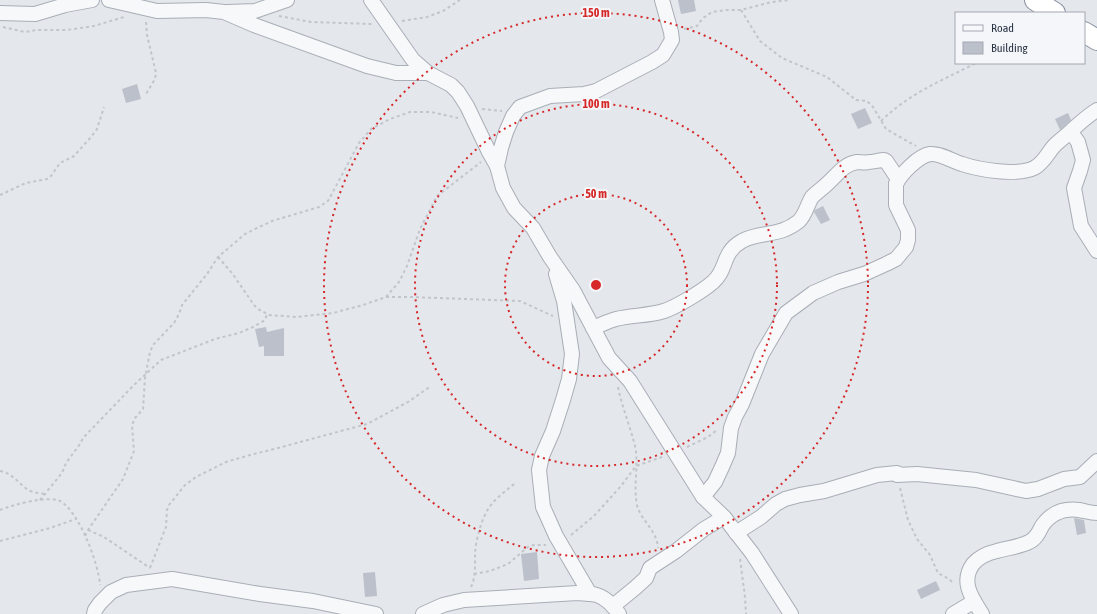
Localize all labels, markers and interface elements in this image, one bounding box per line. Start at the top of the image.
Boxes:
text: 150 m [582,6,610,20]
legend [955,12,1085,64]
text: Road [991,21,1014,35]
text: Building [991,41,1029,55]
text: 100 m [582,97,610,111]
text: 50 m [585,187,607,201]
centre of rings [589,278,603,292]

